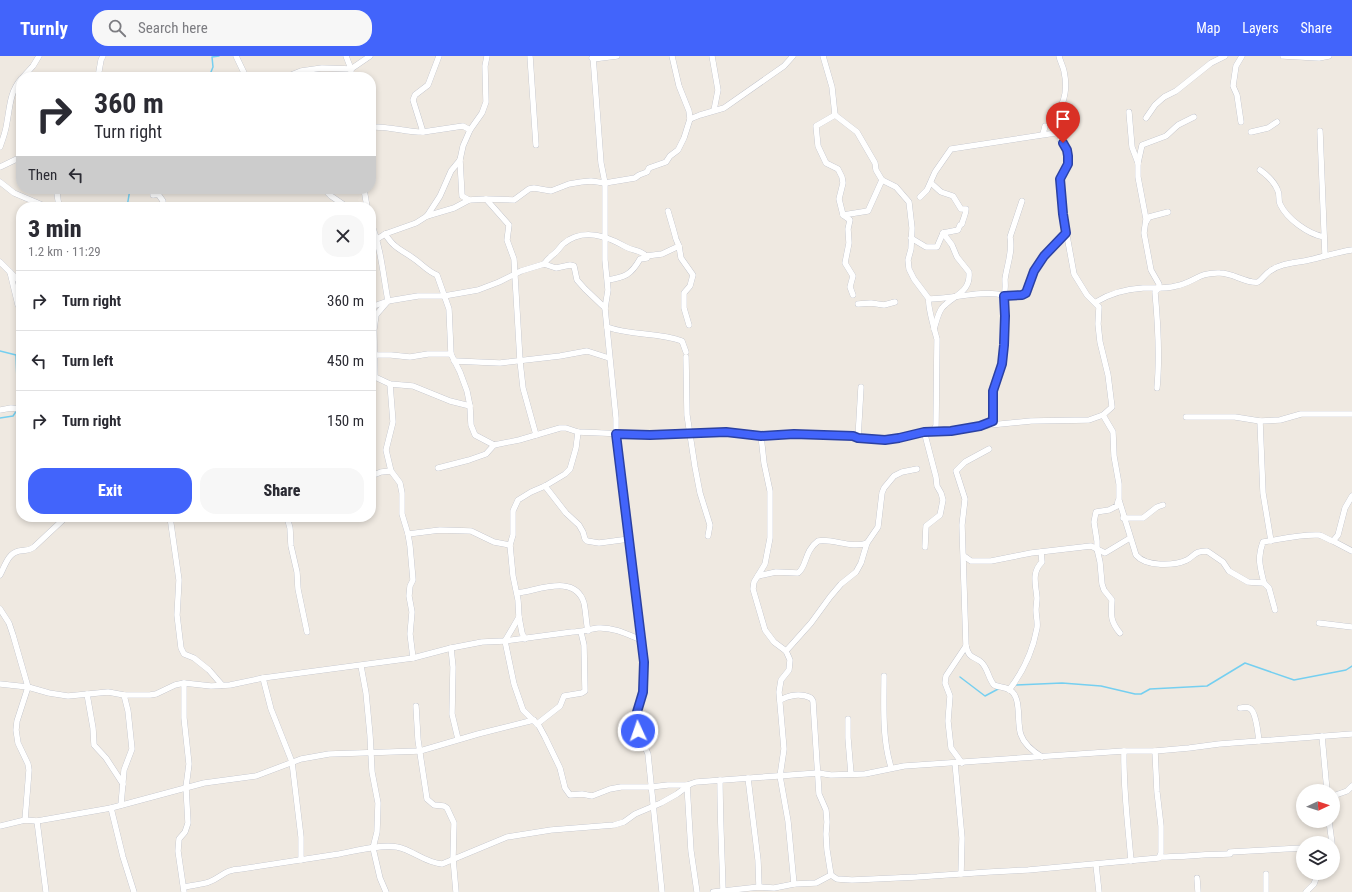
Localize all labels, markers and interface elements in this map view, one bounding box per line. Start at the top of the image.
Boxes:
search box [92,10,372,46]
text: Turnly [20,17,68,40]
icon: search [106,17,128,39]
text: Search here [138,19,208,37]
text: Map [1196,20,1220,36]
text: Layers [1242,20,1279,36]
text: Share [1301,20,1332,36]
text: 360 m [94,87,164,120]
icon: right [28,88,80,140]
pin [1046,102,1080,143]
icon: arrive [1052,108,1074,130]
text: Turn right [94,121,162,142]
icon: left [65,164,87,186]
text: Then [28,166,57,184]
text: 3 min [28,215,82,243]
button: close [322,215,364,257]
text: 1.2 km · 11:29 [28,244,101,259]
icon: right [28,290,50,312]
text: Turn right [62,292,121,310]
text: 360 m [327,292,364,310]
icon: left [28,350,50,372]
text: Turn left [62,352,113,370]
text: 450 m [327,352,364,370]
icon: right [28,410,50,432]
text: Turn right [62,412,121,430]
text: 150 m [327,412,364,430]
button: Exit [28,468,192,514]
button: Share [200,468,364,514]
position arrow [617,710,659,752]
north arrow [1296,784,1340,828]
map controls [1296,784,1340,880]
button: layers [1296,836,1340,880]

